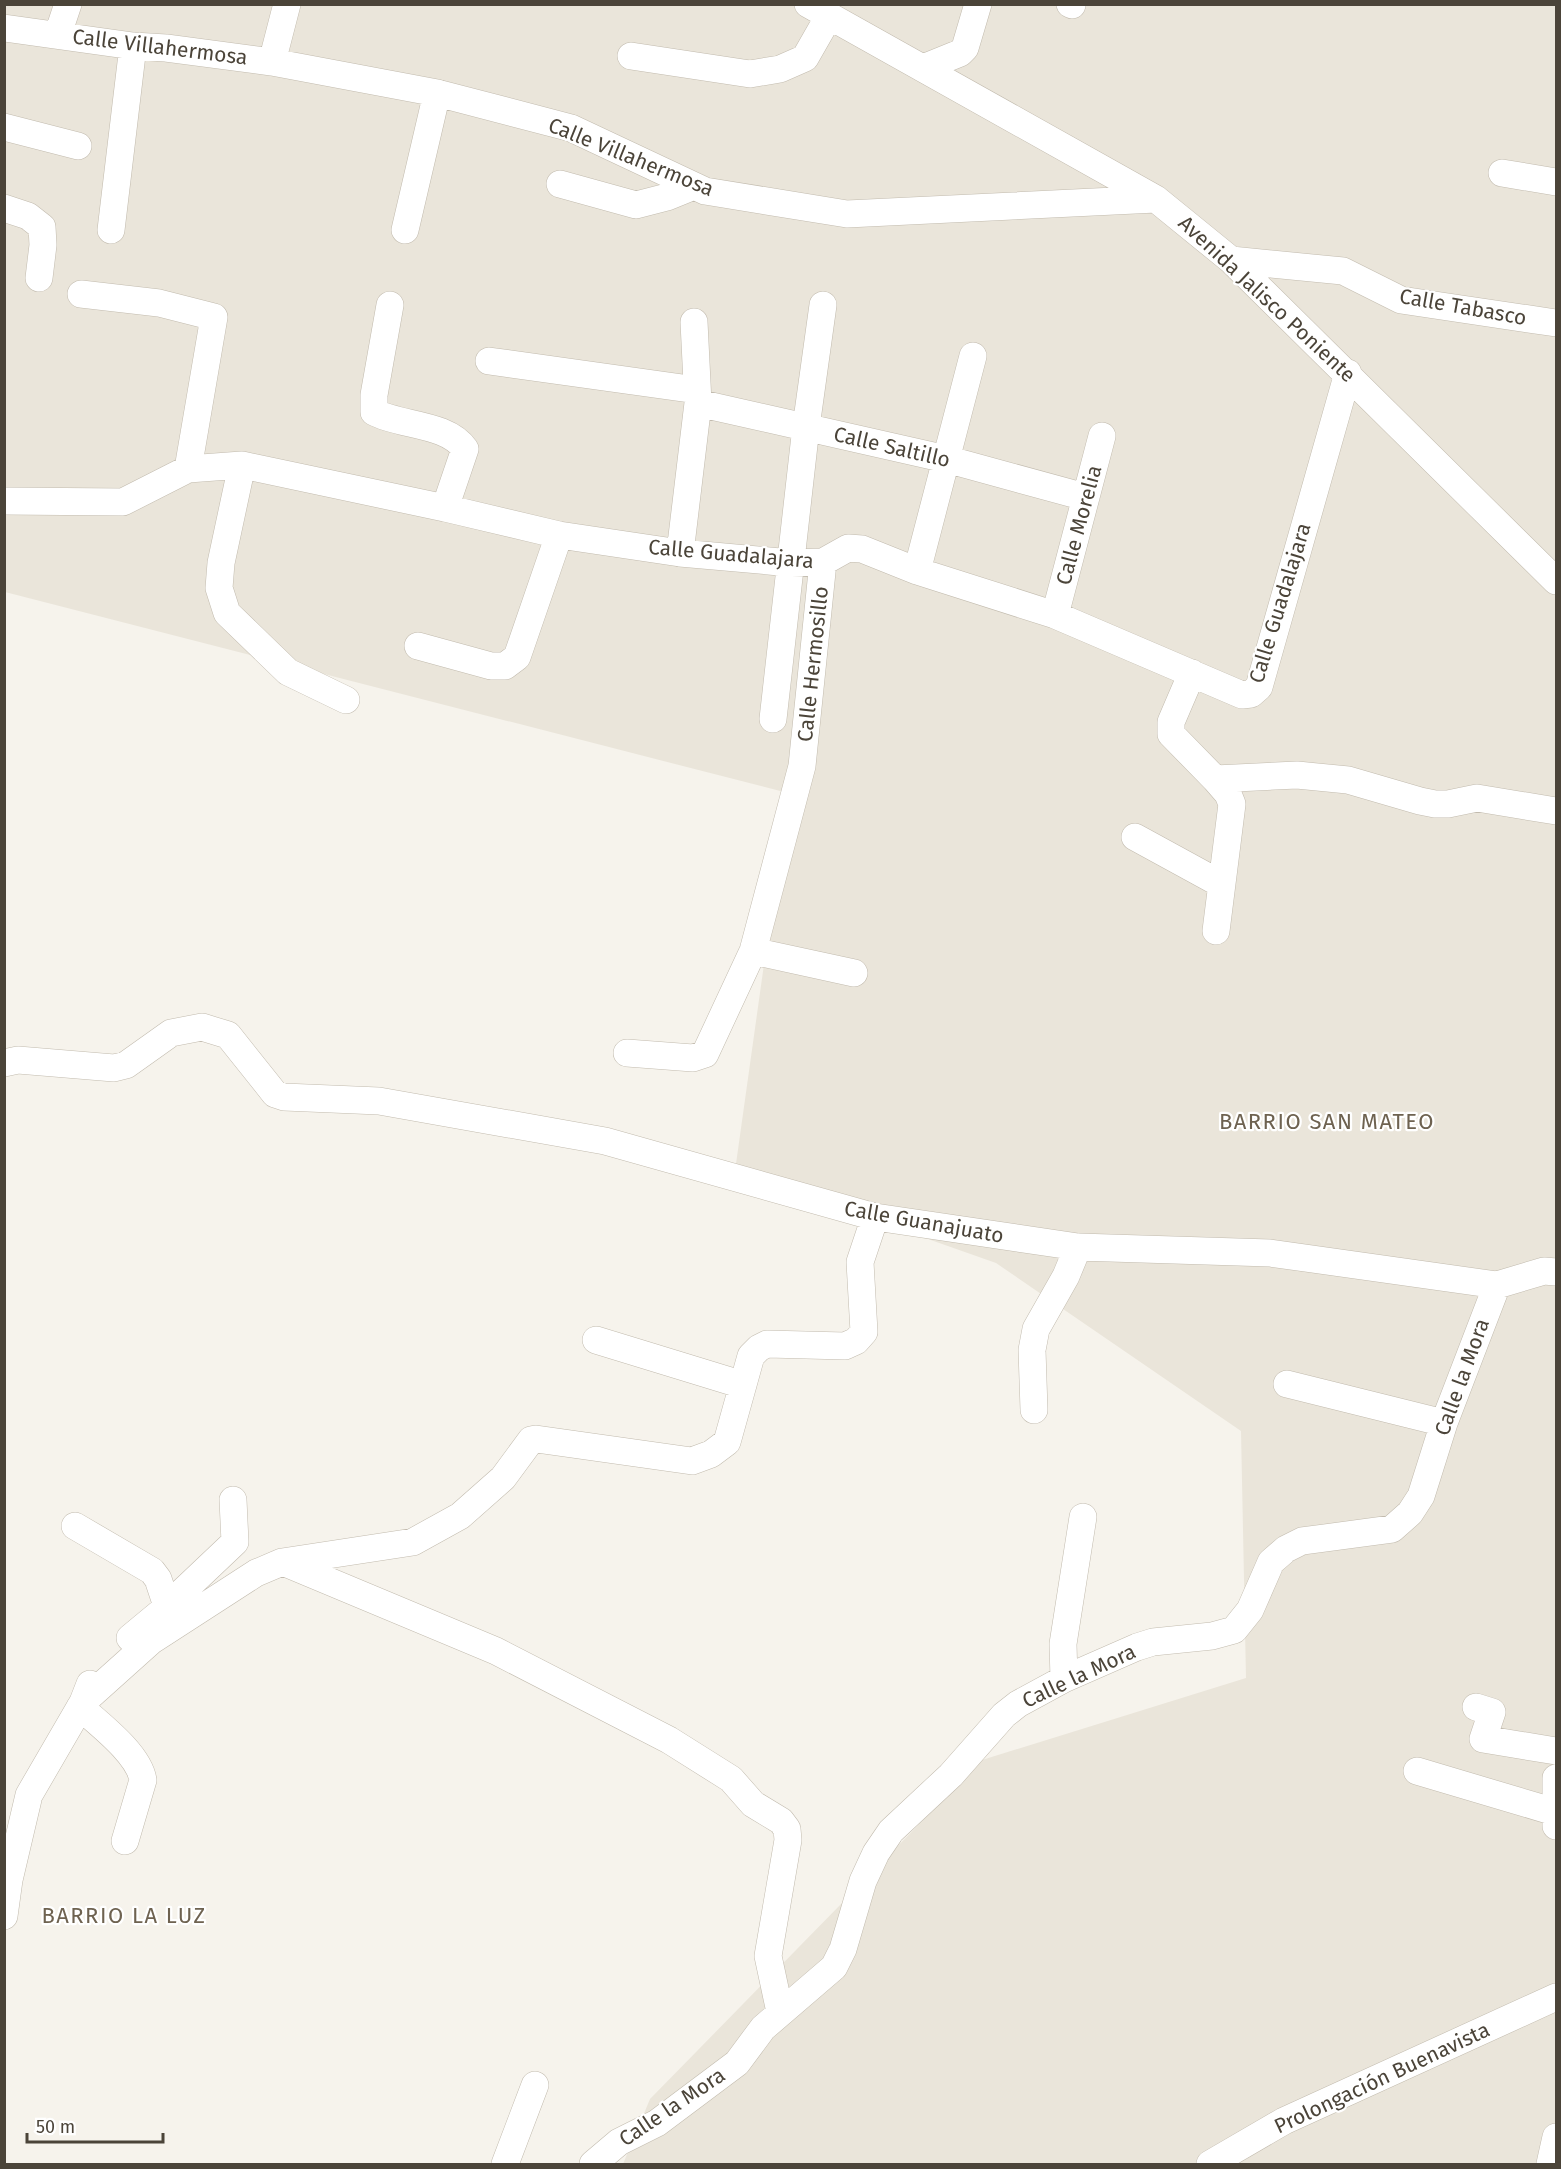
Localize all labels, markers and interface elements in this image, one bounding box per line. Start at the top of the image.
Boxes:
street label: Calle Villahermosa [71,23,249,71]
street label: Calle Villahermosa [544,112,718,202]
street label: Avenida Jalisco Poniente [1173,210,1361,388]
street label: Calle Tabasco [1398,283,1528,331]
street label: Calle Saltillo [831,421,953,473]
street label: Calle Morelia [1051,462,1107,588]
street label: Calle Guadalajara [1243,520,1317,686]
street label: Calle Guadalajara [647,534,815,574]
street label: Calle Hermosillo [792,585,834,743]
district label: BARRIO SAN MATEO [1219,1108,1435,1135]
street label: Calle Guanajuato [842,1195,1006,1249]
street label: Calle la Mora [1429,1315,1495,1439]
street label: Calle la Mora [1018,1638,1140,1714]
district label: BARRIO LA LUZ [41,1902,207,1929]
street label: Prolongación Buenavista [1270,2017,1494,2139]
street label: Calle la Mora [614,2062,730,2152]
scale bar [27,2106,164,2144]
text: 50 m [36,2116,75,2138]

